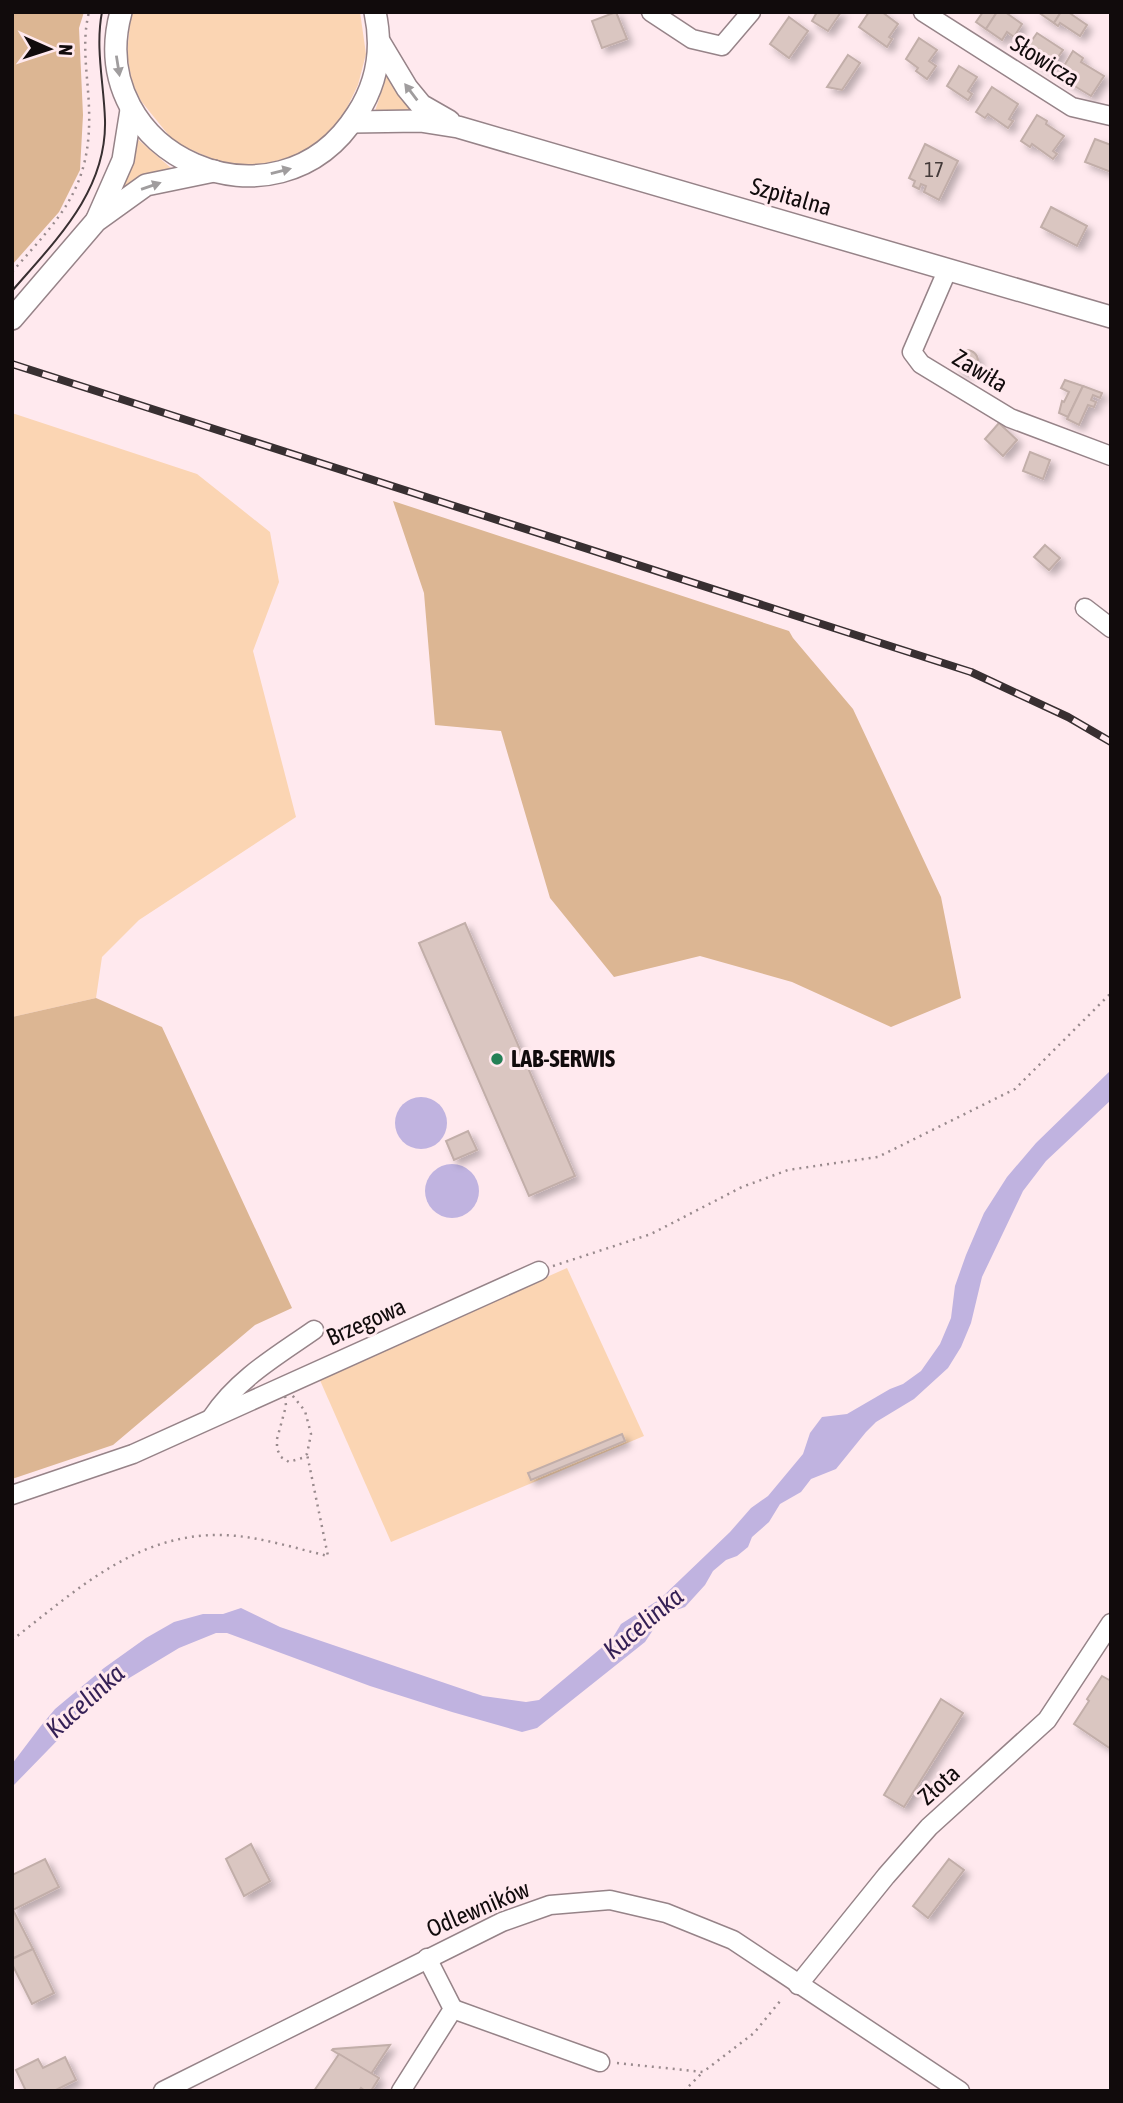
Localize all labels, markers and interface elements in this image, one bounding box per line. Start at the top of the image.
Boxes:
north arrow [14,14,84,84]
street label: Słowicza [1006,29,1085,92]
text: N [55,44,77,56]
one-way arrow [113,55,124,77]
one-way arrow [404,84,419,102]
house number: 17 [924,157,944,181]
one-way arrow [271,165,293,176]
street label: Szpitalna [748,172,835,221]
one-way arrow [140,180,161,191]
street label: Zawiła [948,344,1013,397]
place label: LAB-SERWIS [511,1045,615,1072]
marker: LAB-SERWIS [489,1051,505,1067]
street label: Brzegowa [322,1292,410,1351]
water label: Kucelinka [597,1581,689,1665]
water label: Kucelinka [40,1658,130,1744]
street label: Złota [912,1759,965,1810]
street label: Odlewników [422,1875,533,1942]

